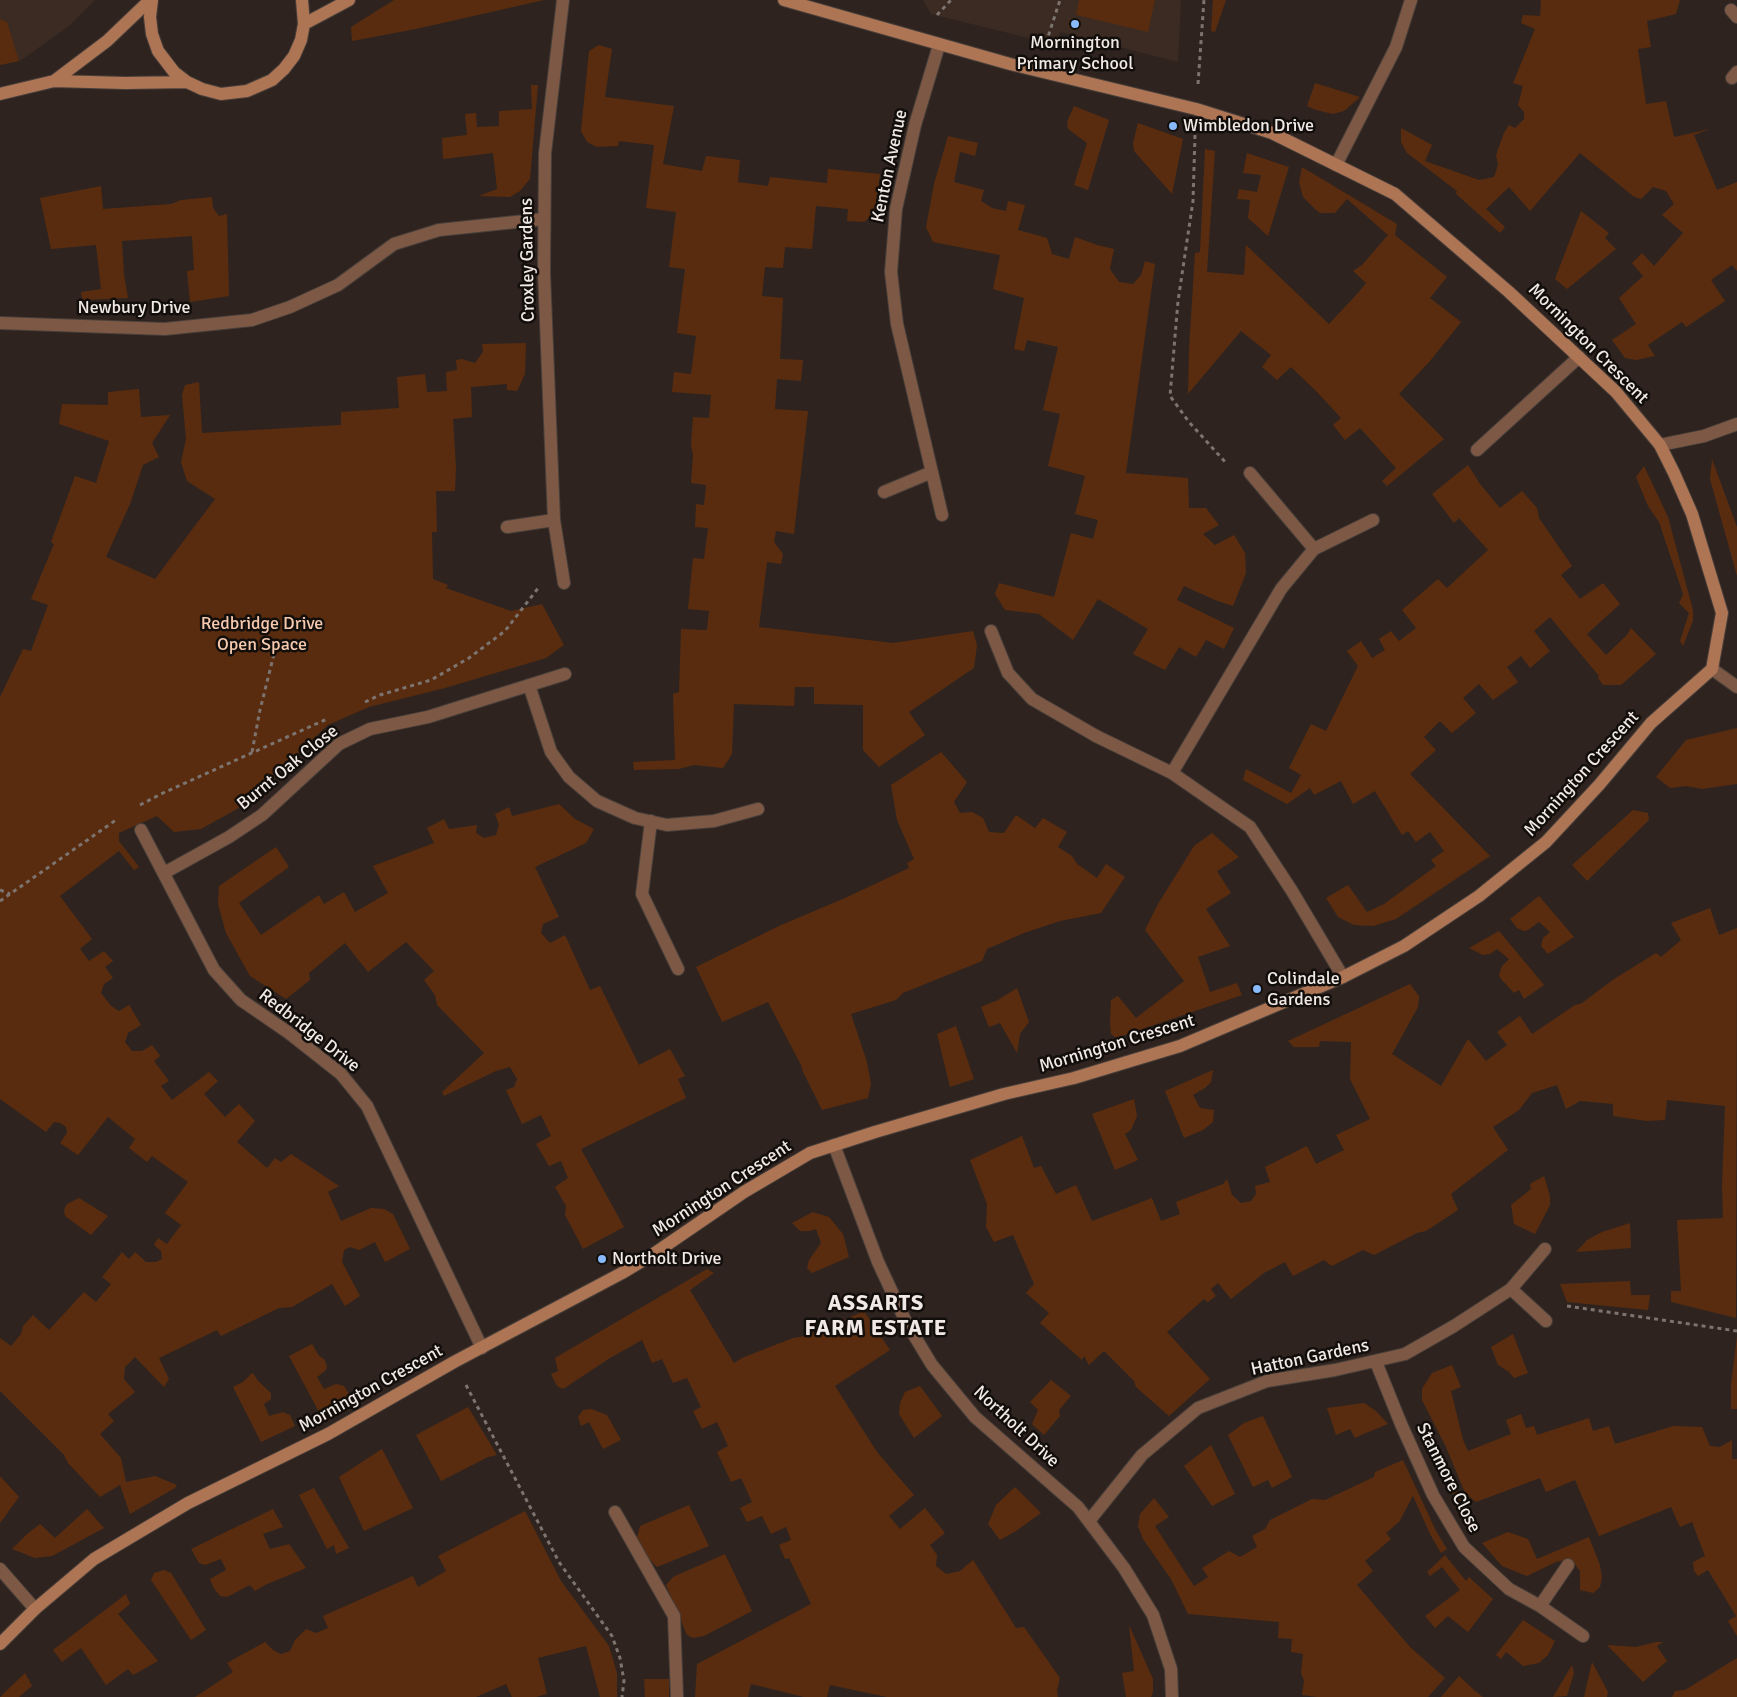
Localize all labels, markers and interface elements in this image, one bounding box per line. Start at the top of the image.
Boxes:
marker: Mornington Primary School [1069,18,1081,30]
place label: Mornington Primary School [1017,32,1133,74]
street label: Kenton Avenue [867,108,913,224]
place label: Wimbledon Drive [1183,115,1314,137]
marker: Wimbledon Drive [1167,120,1179,132]
street label: Croxley Gardens [516,198,540,322]
street label: Mornington Crescent [1523,279,1653,409]
street label: Newbury Drive [77,297,191,319]
park label: Redbridge Drive Open Space [201,613,323,656]
street label: Mornington Crescent [1520,707,1644,841]
street label: Burnt Oak Close [233,721,343,815]
place label: Colindale Gardens [1267,968,1340,1011]
marker: Colindale Gardens [1251,983,1263,995]
street label: Redbridge Drive [254,985,364,1077]
street label: Mornington Crescent [1037,1010,1197,1078]
street label: Mornington Crescent [648,1136,796,1242]
place label: Northolt Drive [612,1248,722,1270]
marker: Northolt Drive [596,1253,608,1265]
district label: ASSARTS FARM ESTATE [803,1291,949,1342]
street label: Hatton Gardens [1249,1335,1371,1381]
street label: Mornington Crescent [295,1340,447,1438]
street label: Northolt Drive [969,1382,1063,1472]
street label: Stanmore Close [1411,1419,1485,1537]

